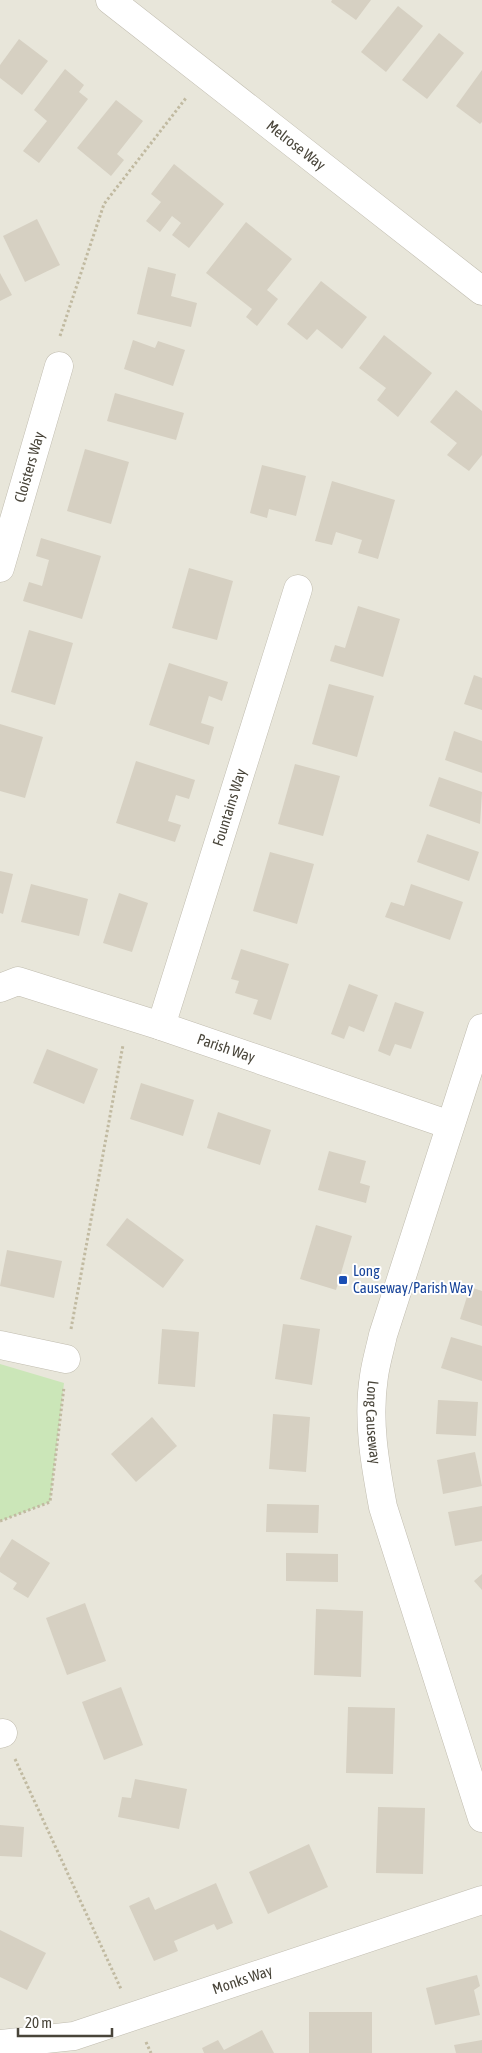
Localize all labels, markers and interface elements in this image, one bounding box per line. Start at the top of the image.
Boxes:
street label: Melrose Way [263,117,329,173]
street label: Cloisters Way [11,430,47,504]
street label: Fountains Way [209,766,249,848]
street label: Parish Way [195,1030,257,1066]
place label: Long Causeway/Parish Way [353,1262,473,1296]
marker: Long Causeway/Parish Way [337,1274,349,1286]
street label: Long Causeway [363,1380,384,1465]
street label: Monks Way [210,1962,274,1997]
scale bar [18,2006,111,2038]
text: 20 m [25,2014,52,2031]

